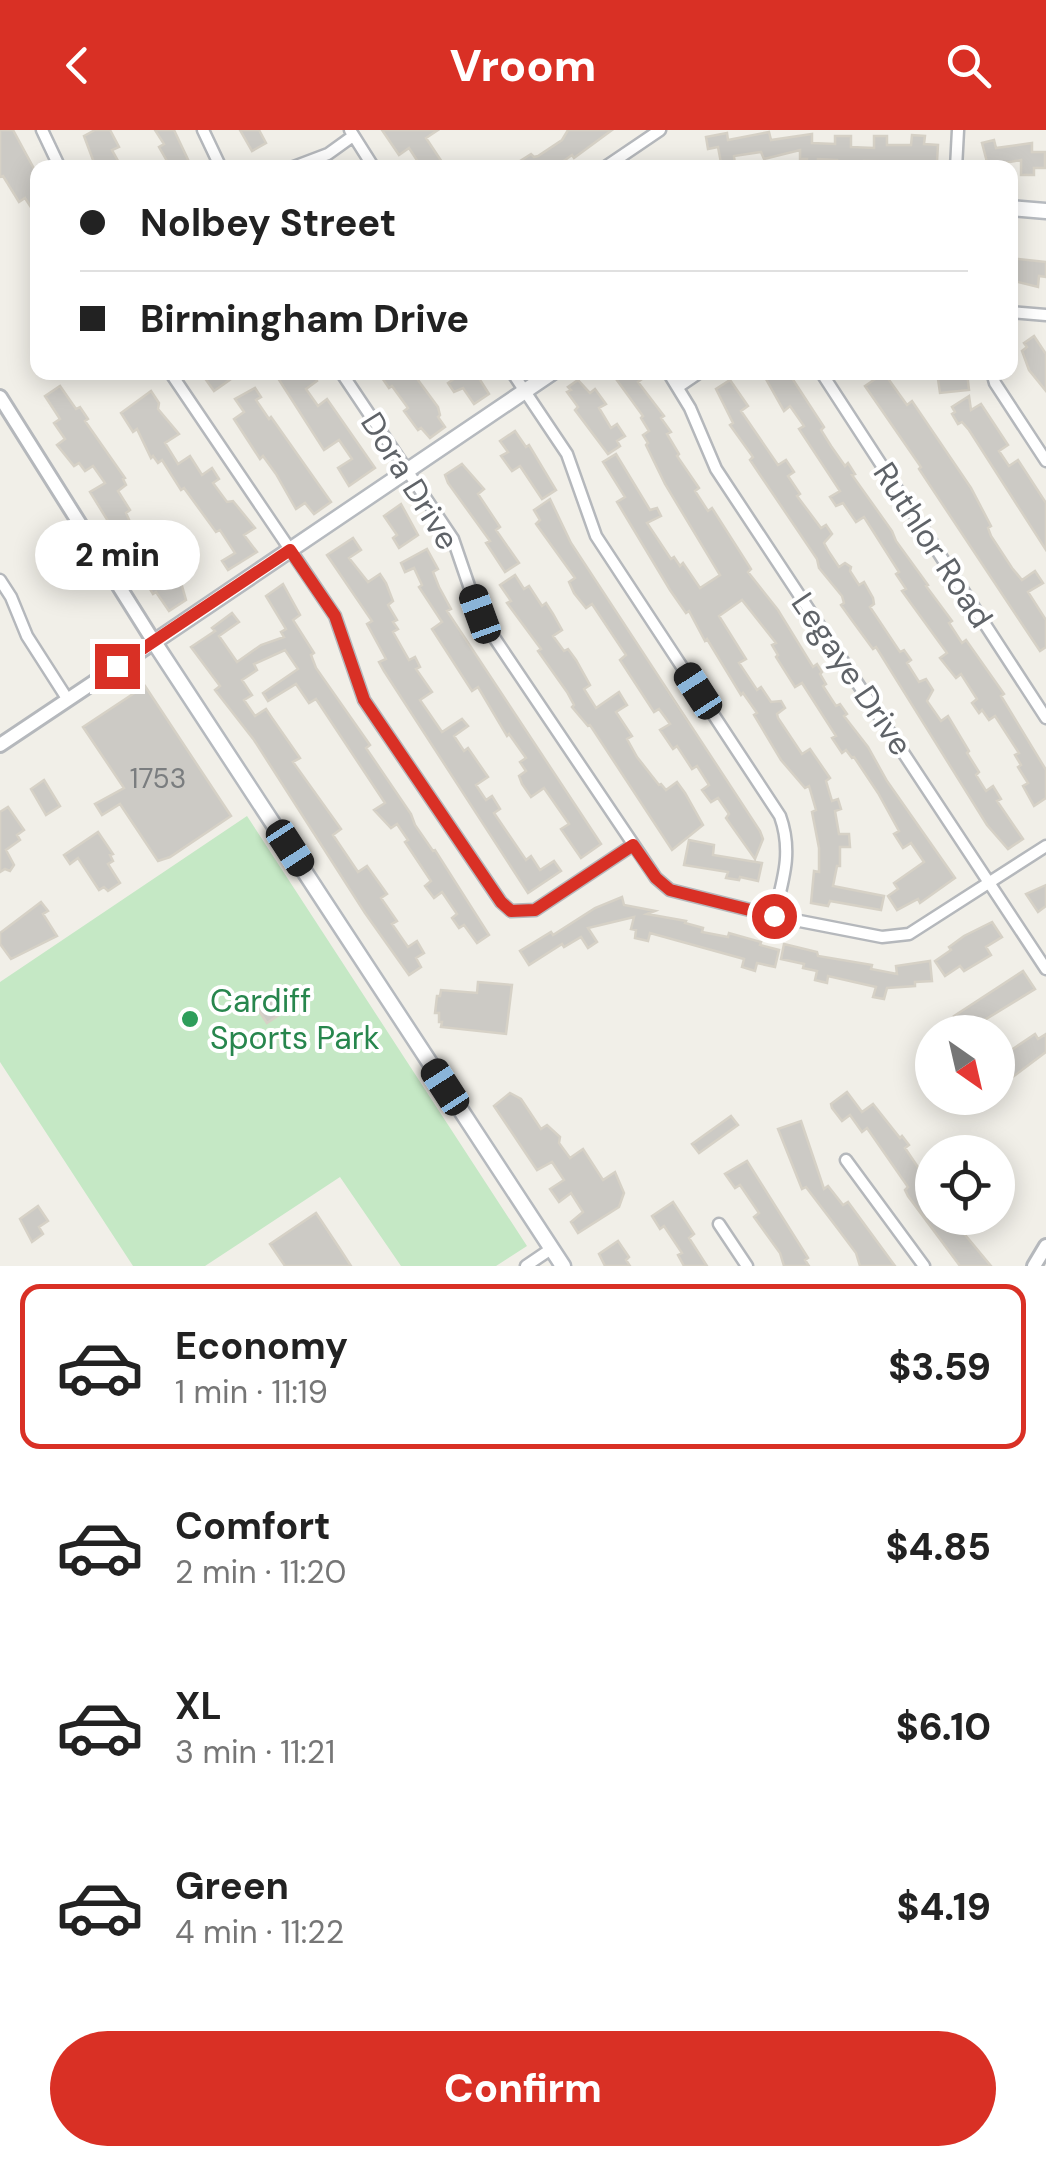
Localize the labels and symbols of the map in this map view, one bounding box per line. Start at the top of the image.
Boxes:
street label: Dora Drive [351,404,469,558]
street label: Ruthlor Road [864,454,1002,636]
callout: 2 min [34,521,200,591]
car [456,581,504,647]
street label: Legaye Drive [782,584,922,764]
route end [95,644,140,689]
car [669,658,727,724]
house number: 1753 [130,760,186,797]
car [261,815,319,881]
route start [752,894,797,939]
place label: Cardiff Sports Park [210,980,380,1059]
marker: Cardiff Sports Park [179,1008,201,1030]
north arrow [915,1015,1015,1115]
car [416,1054,474,1120]

